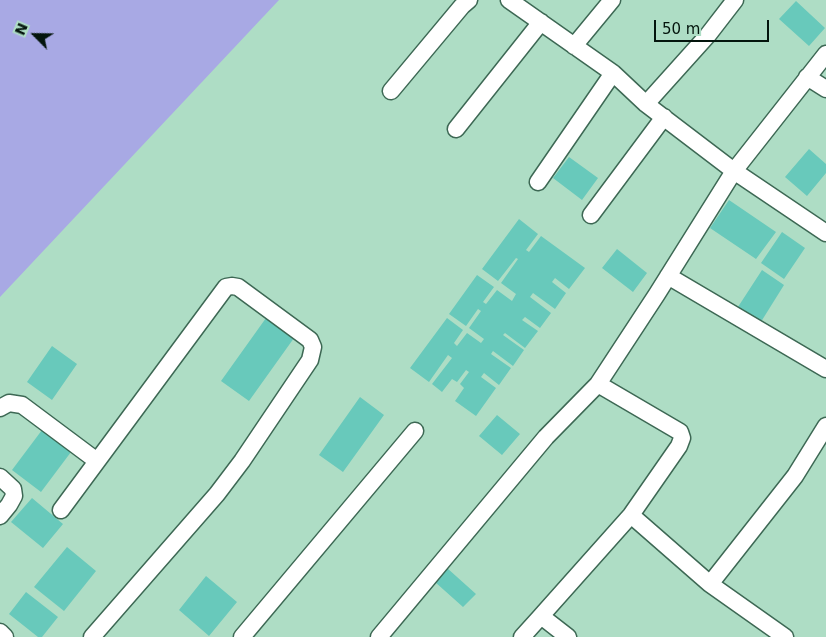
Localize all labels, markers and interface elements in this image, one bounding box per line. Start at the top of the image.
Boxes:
north arrow [10,10,60,60]
scale bar [656,10,771,42]
text: 50 m [662,20,700,38]
text: N [12,21,31,38]

